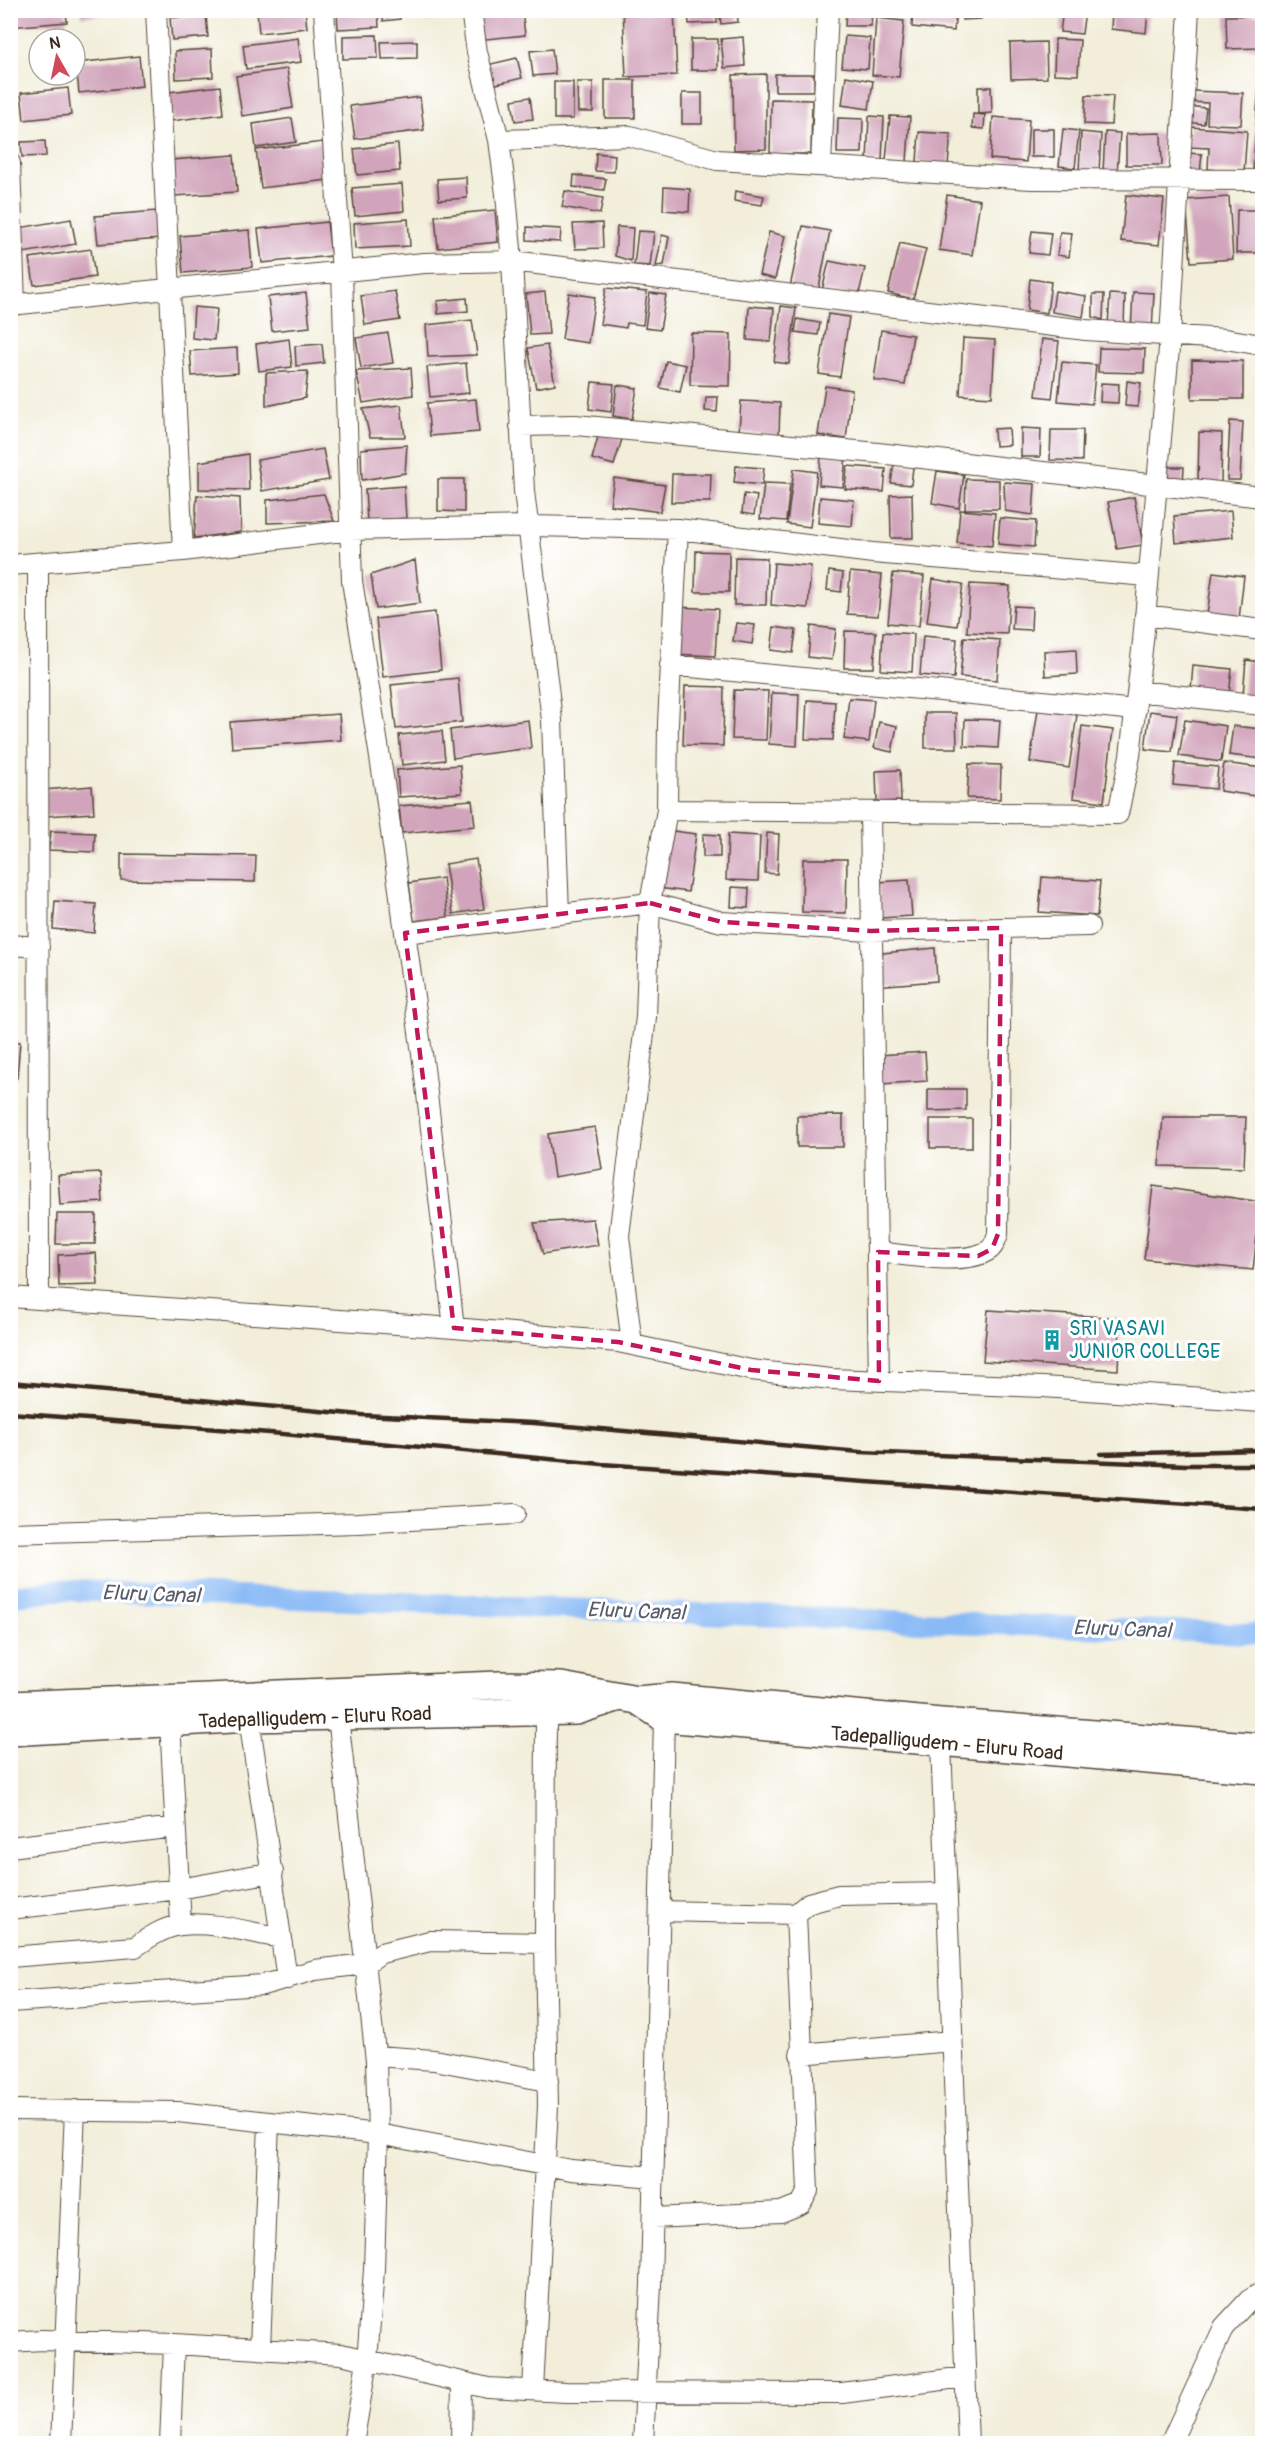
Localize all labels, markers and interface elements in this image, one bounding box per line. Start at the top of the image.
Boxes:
north arrow [27,27,87,87]
text: N [48,32,62,54]
place label: SRI VASAVI JUNIOR COLLEGE [1069,1316,1220,1364]
building icon: SRI VASAVI JUNIOR COLLEGE [1040,1328,1064,1352]
water label: Eluru Canal [102,1579,202,1610]
water label: Eluru Canal [587,1596,687,1627]
water label: Eluru Canal [1073,1614,1173,1645]
street label: Tadepalligudem - Eluru Road [198,1701,432,1734]
street label: Tadepalligudem - Eluru Road [829,1721,1065,1766]

